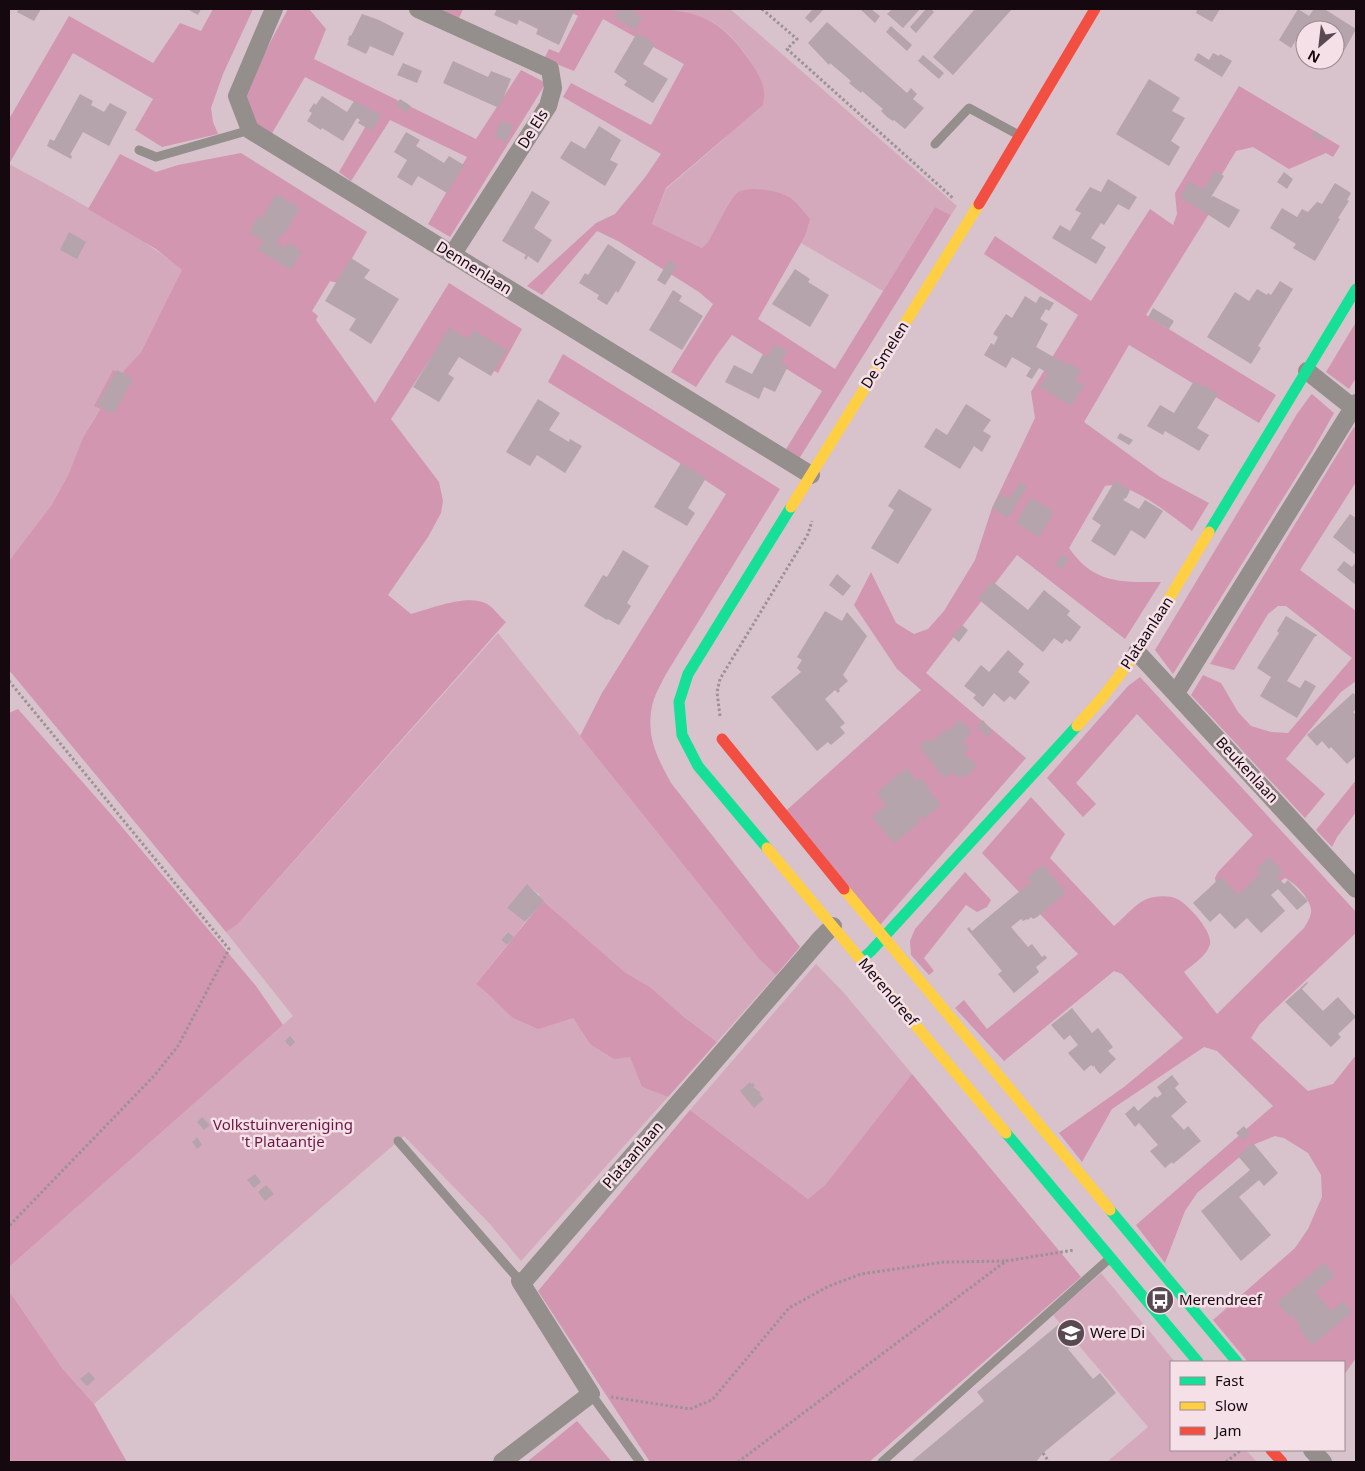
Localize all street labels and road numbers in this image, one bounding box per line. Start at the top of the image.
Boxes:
street label: De Els [512,105,552,152]
street label: Dennenlaan [433,236,516,298]
street label: De Smelen [856,317,913,392]
street label: Plataanlaan [1115,592,1177,673]
street label: Beukenlaan [1212,732,1283,807]
street label: Merendreef [854,953,924,1030]
street label: Plataanlaan [598,1117,667,1192]

